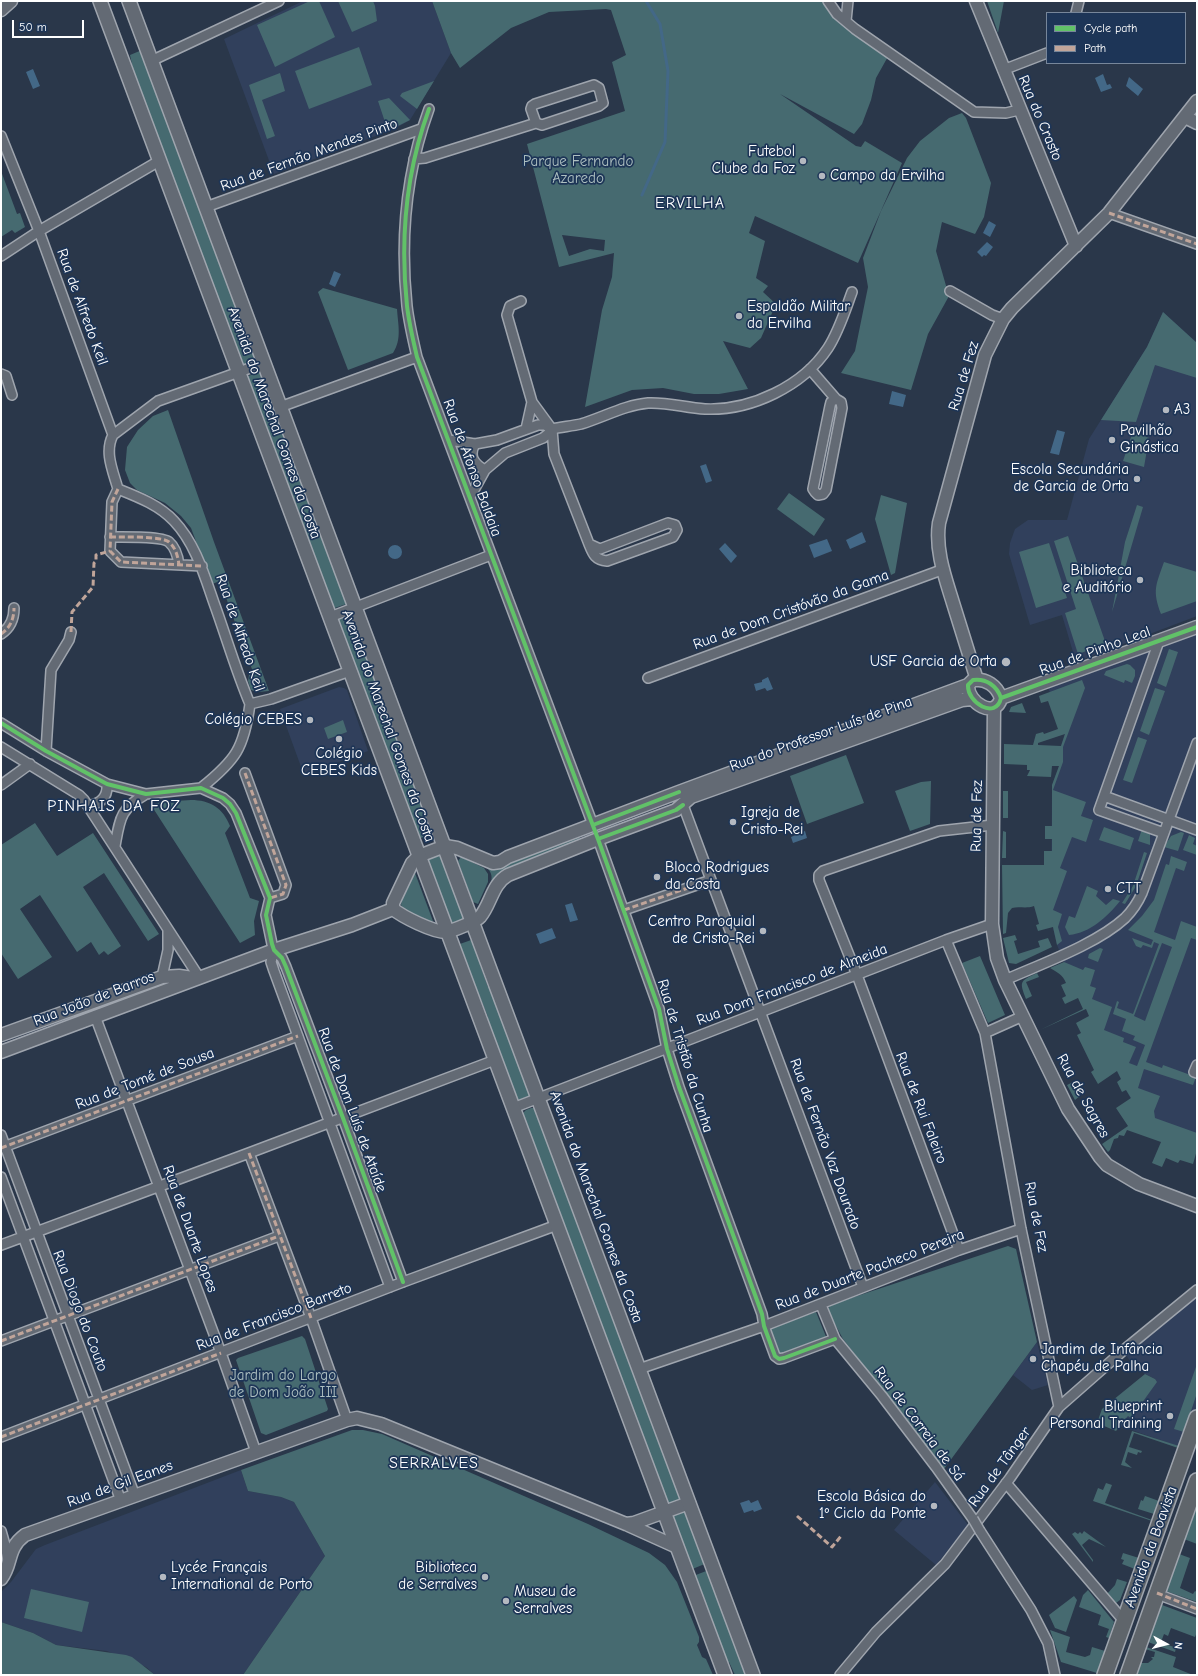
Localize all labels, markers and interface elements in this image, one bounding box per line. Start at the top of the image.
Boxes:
scale bar [14,12,86,38]
legend [1046,12,1186,64]
text: 50 m [19,20,47,34]
text: Cycle path [1084,21,1137,35]
text: Path [1084,41,1106,55]
street label: Rua do Crasto [1014,73,1066,163]
street label: Rua de Fernão Mendes Pinto [218,115,400,195]
place label: Futebol Clube da Foz [712,143,795,178]
park label: Parque Fernando Azaredo [523,153,633,188]
marker: Futebol Clube da Foz [798,156,808,166]
place label: Campo da Ervilha [830,167,945,185]
marker: Campo da Ervilha [817,171,827,181]
district label: ERVILHA [655,193,725,213]
street label: Rua de Alfredo Keil [53,246,111,368]
place label: Espaldão Militar da Ervilha [747,298,850,333]
street label: Avenida do Marechal Gomes da Costa [224,304,324,542]
marker: Espaldão Militar da Ervilha [734,311,744,321]
street label: Rua de Fez [945,339,983,413]
street label: Rua de Afonso Baldaia [439,397,505,539]
place label: A3 [1174,401,1190,419]
marker: A3 [1161,405,1171,415]
place label: Pavilhão Ginástica [1120,422,1179,457]
marker: Pavilhão Ginástica [1107,435,1117,445]
place label: Escola Secundária de Garcia de Orta [1011,461,1129,496]
marker: Escola Secundária de Garcia de Orta [1132,474,1142,484]
place label: Biblioteca e Auditório [1063,562,1132,597]
street label: Rua de Dom Cristóvão da Gama [691,566,891,654]
street label: Rua de Alfredo Keil [212,572,268,694]
marker: Biblioteca e Auditório [1135,575,1145,585]
street label: Avenida do Marechal Gomes da Costa [338,607,438,845]
street label: Rua de Pinho Leal [1037,623,1153,679]
place label: USF Garcia de Orta [870,653,997,671]
marker: USF Garcia de Orta [1000,656,1012,668]
street label: Rua do Professor Luís de Pina [727,693,915,775]
place label: Colégio CEBES [205,711,302,729]
marker: Colégio CEBES [305,715,315,725]
marker: Colégio CEBES Kids [334,734,344,744]
place label: Colégio CEBES Kids [301,745,377,780]
street label: Rua de Fez [967,780,987,852]
district label: PINHAIS DA FOZ [47,796,181,816]
place label: Igreja de Cristo-Rei [741,804,803,839]
marker: Igreja de Cristo-Rei [728,817,738,827]
place label: Bloco Rodrigues da Costa [665,859,769,894]
marker: Bloco Rodrigues da Costa [652,872,662,882]
place label: CTT [1116,880,1141,898]
marker: CTT [1103,884,1113,894]
place label: Centro Paroquial de Cristo-Rei [648,913,755,948]
marker: Centro Paroquial de Cristo-Rei [758,926,768,936]
street label: Rua Dom Francisco de Almeida [694,940,890,1030]
street label: Rua João de Barros [31,968,157,1030]
street label: Rua de Tristão da Cunha [653,977,717,1135]
street label: Rua de Dom Luís de Ataíde [314,1025,390,1195]
street label: Rua de Tomé de Sousa [73,1044,217,1114]
street label: Rua de Rui Faleiro [891,1050,951,1166]
street label: Rua de Sagres [1053,1051,1113,1141]
street label: Rua de Fernão Vaz Dourado [786,1056,864,1232]
street label: Avenida do Marechal Gomes da Costa [546,1088,646,1326]
street label: Rua de Duarte Lopes [159,1163,221,1295]
street label: Rua de Fez [1020,1180,1052,1254]
street label: Rua de Duarte Pacheco Pereira [773,1226,967,1314]
street label: Rua Diogo do Couto [49,1248,111,1374]
street label: Rua de Francisco Barreto [194,1279,354,1355]
place label: Jardim de Infância Chapéu de Palha [1041,1341,1163,1376]
marker: Jardim de Infância Chapéu de Palha [1028,1354,1038,1364]
street label: Rua de Correia de Sá [870,1363,968,1485]
park label: Jardim do Largo de Dom João III [229,1367,337,1402]
place label: Blueprint Personal Training [1050,1398,1162,1433]
marker: Blueprint Personal Training [1165,1411,1175,1421]
street label: Rua de Tânger [965,1423,1035,1511]
district label: SERRALVES [389,1453,479,1473]
street label: Rua de Gil Eanes [65,1457,175,1511]
street label: Avenida da Boavista [1121,1484,1181,1610]
place label: Escola Básica do 1º Ciclo da Ponte [817,1488,926,1523]
marker: Escola Básica do 1º Ciclo da Ponte [929,1501,939,1511]
place label: Lycée Français International de Porto [171,1559,312,1594]
place label: Biblioteca de Serralves [398,1559,477,1594]
marker: Lycée Français International de Porto [158,1572,168,1582]
marker: Biblioteca de Serralves [480,1572,490,1582]
place label: Museu de Serralves [514,1583,576,1618]
marker: Museu de Serralves [501,1596,511,1606]
north arrow [1146,1624,1186,1664]
text: N [1172,1641,1185,1650]

